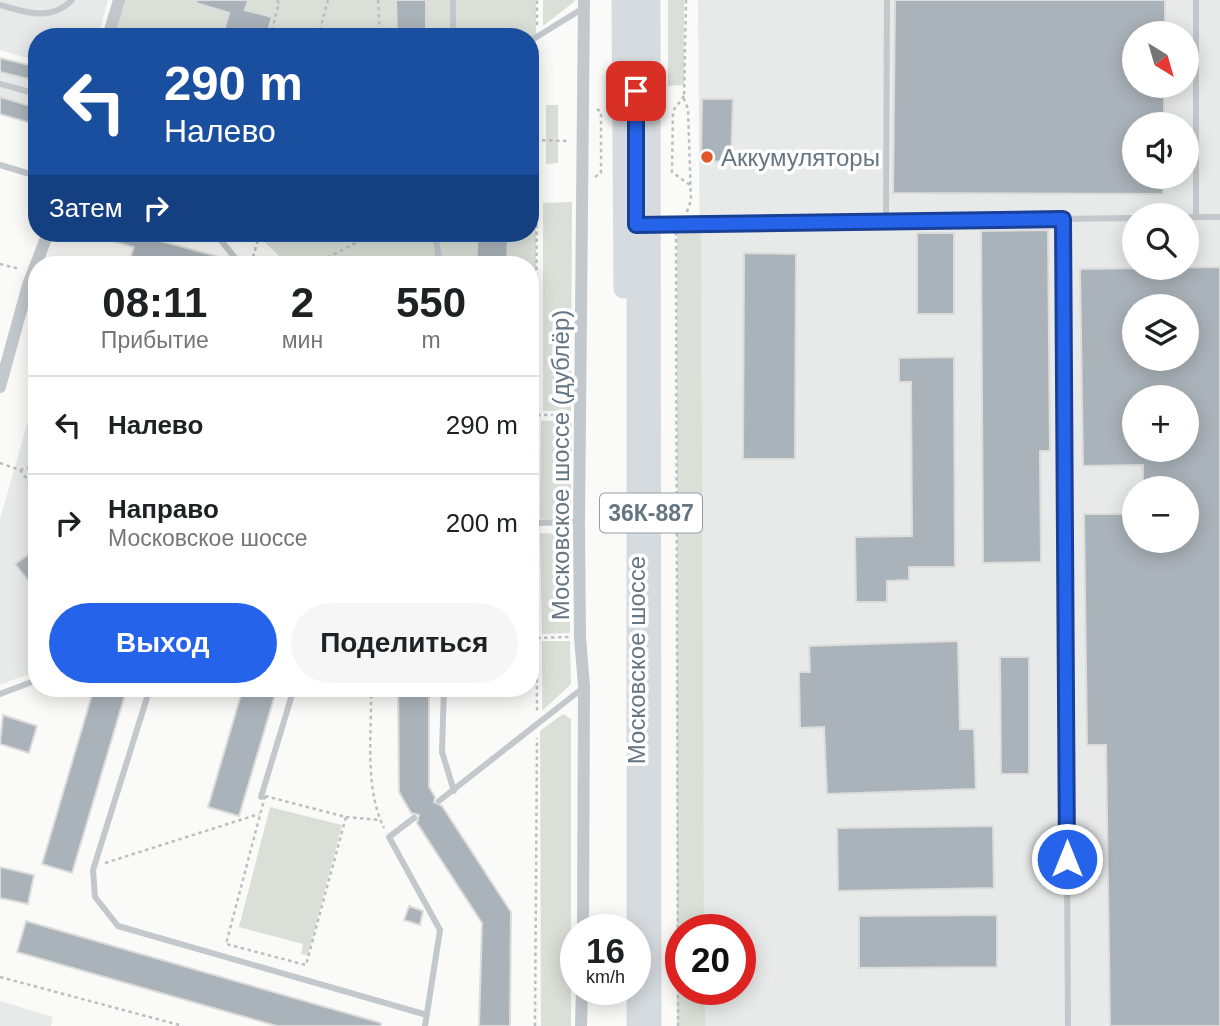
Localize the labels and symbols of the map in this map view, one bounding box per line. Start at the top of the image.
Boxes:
north arrow [1122,21,1199,98]
pin [606,61,666,121]
place label: Аккумуляторы [721,144,880,171]
marker: Аккумуляторы [699,149,715,165]
street label: Московское шоссе (дублёр) [547,310,574,620]
road number: 36К-887 [600,494,702,533]
street label: Московское шоссе [623,556,650,764]
position arrow [1030,822,1104,896]
speed limit sign: 20 [665,914,756,1005]

